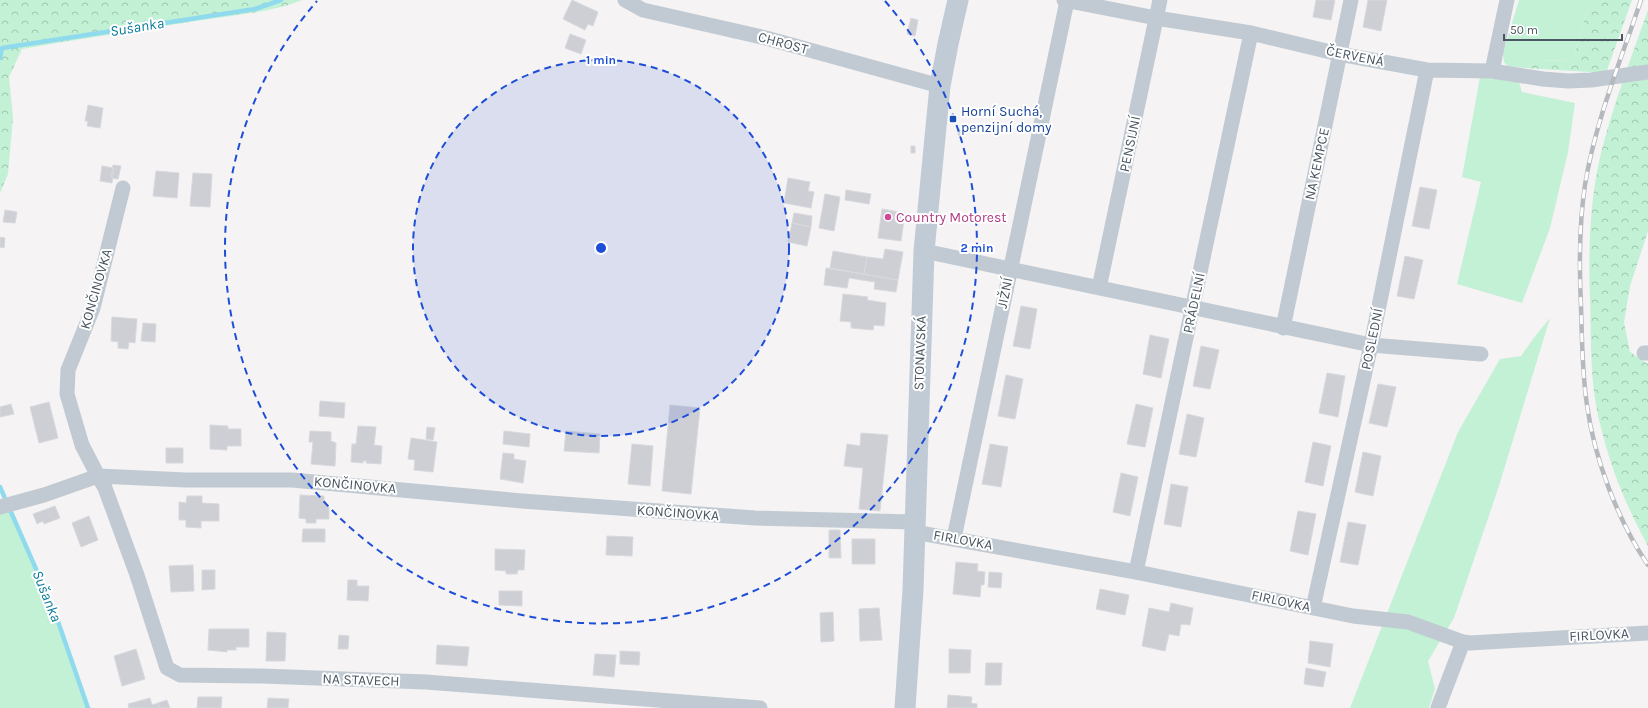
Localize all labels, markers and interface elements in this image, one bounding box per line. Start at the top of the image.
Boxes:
water label: Sušanka [109,14,165,40]
scale bar [1504,16,1622,42]
text: 50 m [1510,23,1538,37]
street label: CHROST [756,28,810,58]
street label: ČERVENÁ [1325,41,1385,70]
text: 1 min [586,53,616,67]
place label: Horní Suchá, penzijní domy [961,103,1052,136]
street label: PENSIJNÍ [1115,113,1144,174]
marker: Horní Suchá, penzijní domy [948,114,958,124]
street label: NA KEMPCE [1301,126,1333,202]
place label: Country Motorest [896,209,1007,226]
marker: Country Motorest [883,212,893,222]
centre of rings [594,241,608,255]
text: 2 min [960,241,994,255]
street label: KONČINOVKA [76,247,116,331]
street label: PRÁDELNÍ [1178,270,1209,335]
street label: JIŽNÍ [992,275,1017,310]
street label: POSLEDNÍ [1356,305,1387,371]
street label: STONAVSKÁ [909,315,930,391]
street label: KONČINOVKA [313,473,397,497]
street label: KONČINOVKA [636,502,720,524]
street label: FIRLOVKA [932,526,994,554]
water label: Sušanka [28,567,66,625]
street label: FIRLOVKA [1250,586,1312,616]
street label: FIRLOVKA [1569,625,1629,645]
street label: NA STAVECH [322,670,400,690]

